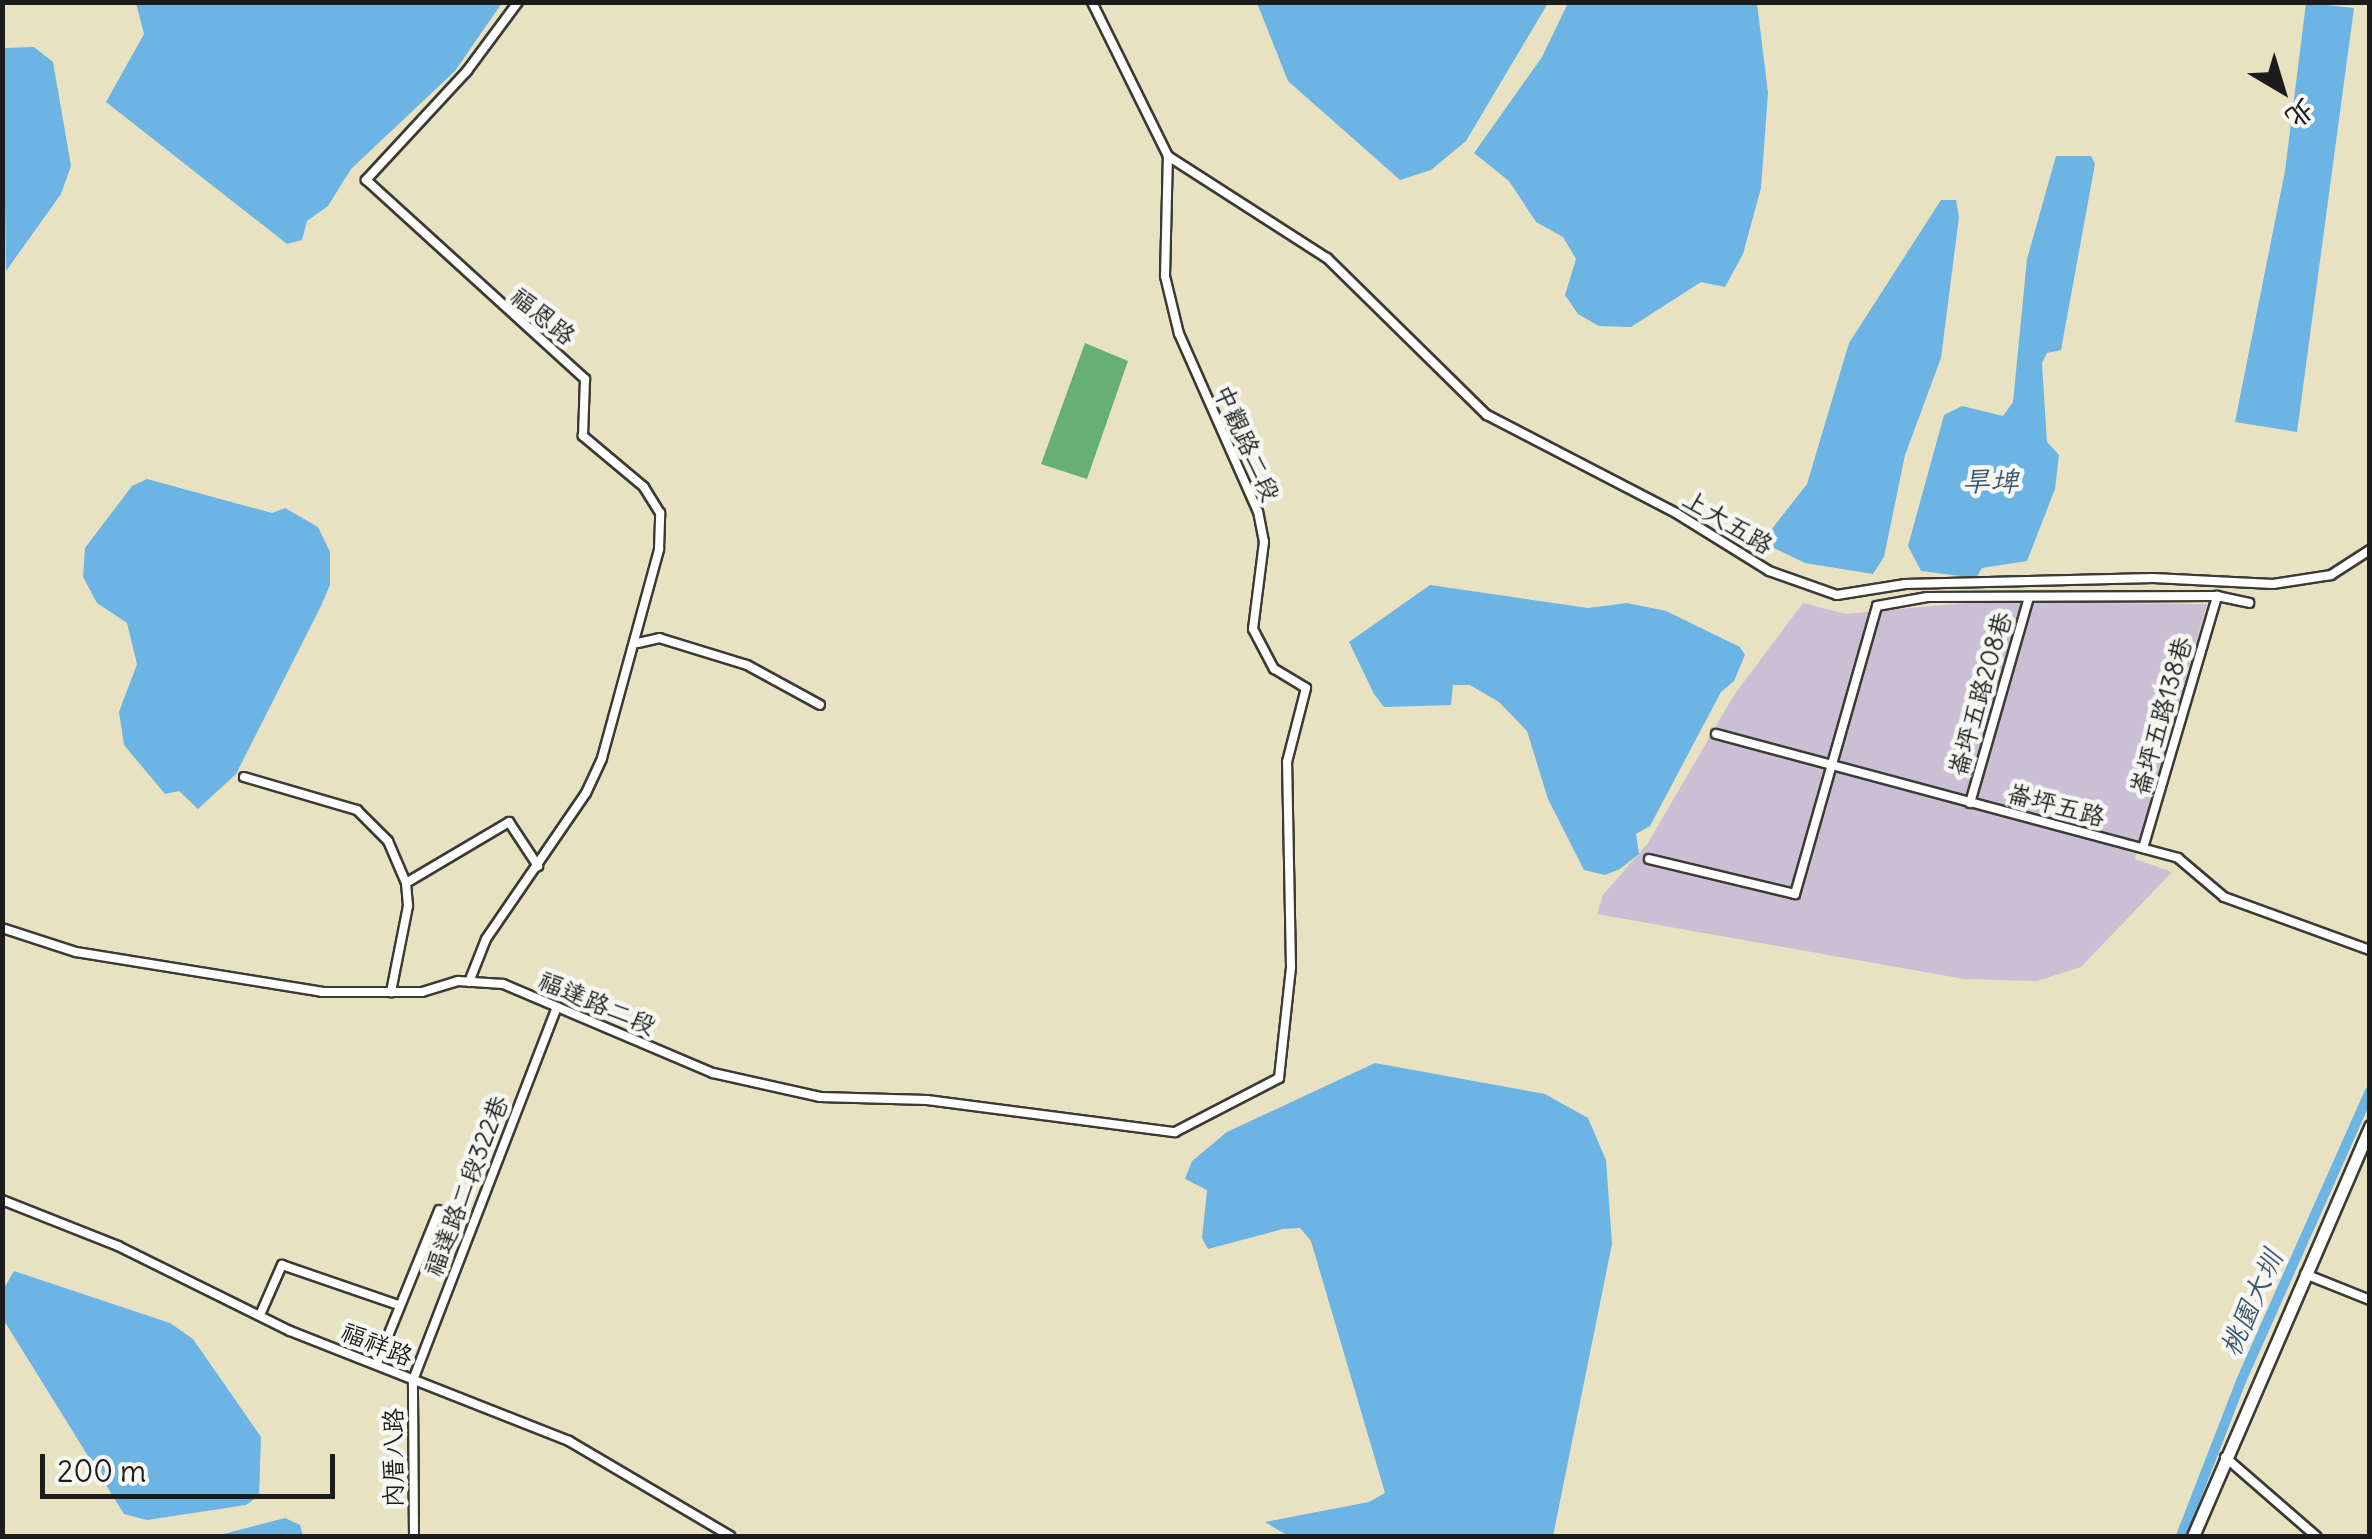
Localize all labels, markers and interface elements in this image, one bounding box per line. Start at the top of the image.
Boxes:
north arrow [2232,40,2332,140]
text: 北 [2278,91,2323,136]
street label: 福恩路 [504,281,582,351]
street label: 中觀路二段 [1208,380,1286,506]
water label: 旱埤 [1962,464,2018,498]
street label: 上大五路 [1677,483,1779,561]
street label: 崙坪五路208巷 [1942,608,2018,780]
street label: 崙坪五路138巷 [2124,633,2198,799]
street label: 崙坪五路 [2004,778,2108,832]
street label: 福達路二段 [534,965,660,1041]
street label: 福達路二段322巷 [418,1091,514,1281]
water label: 桃園大圳 [2213,1245,2289,1361]
street label: 福祥路 [337,1316,417,1372]
street label: 內厝八路 [378,1408,408,1508]
scale bar [45,1434,340,1496]
text: 200 m [57,1452,146,1490]

